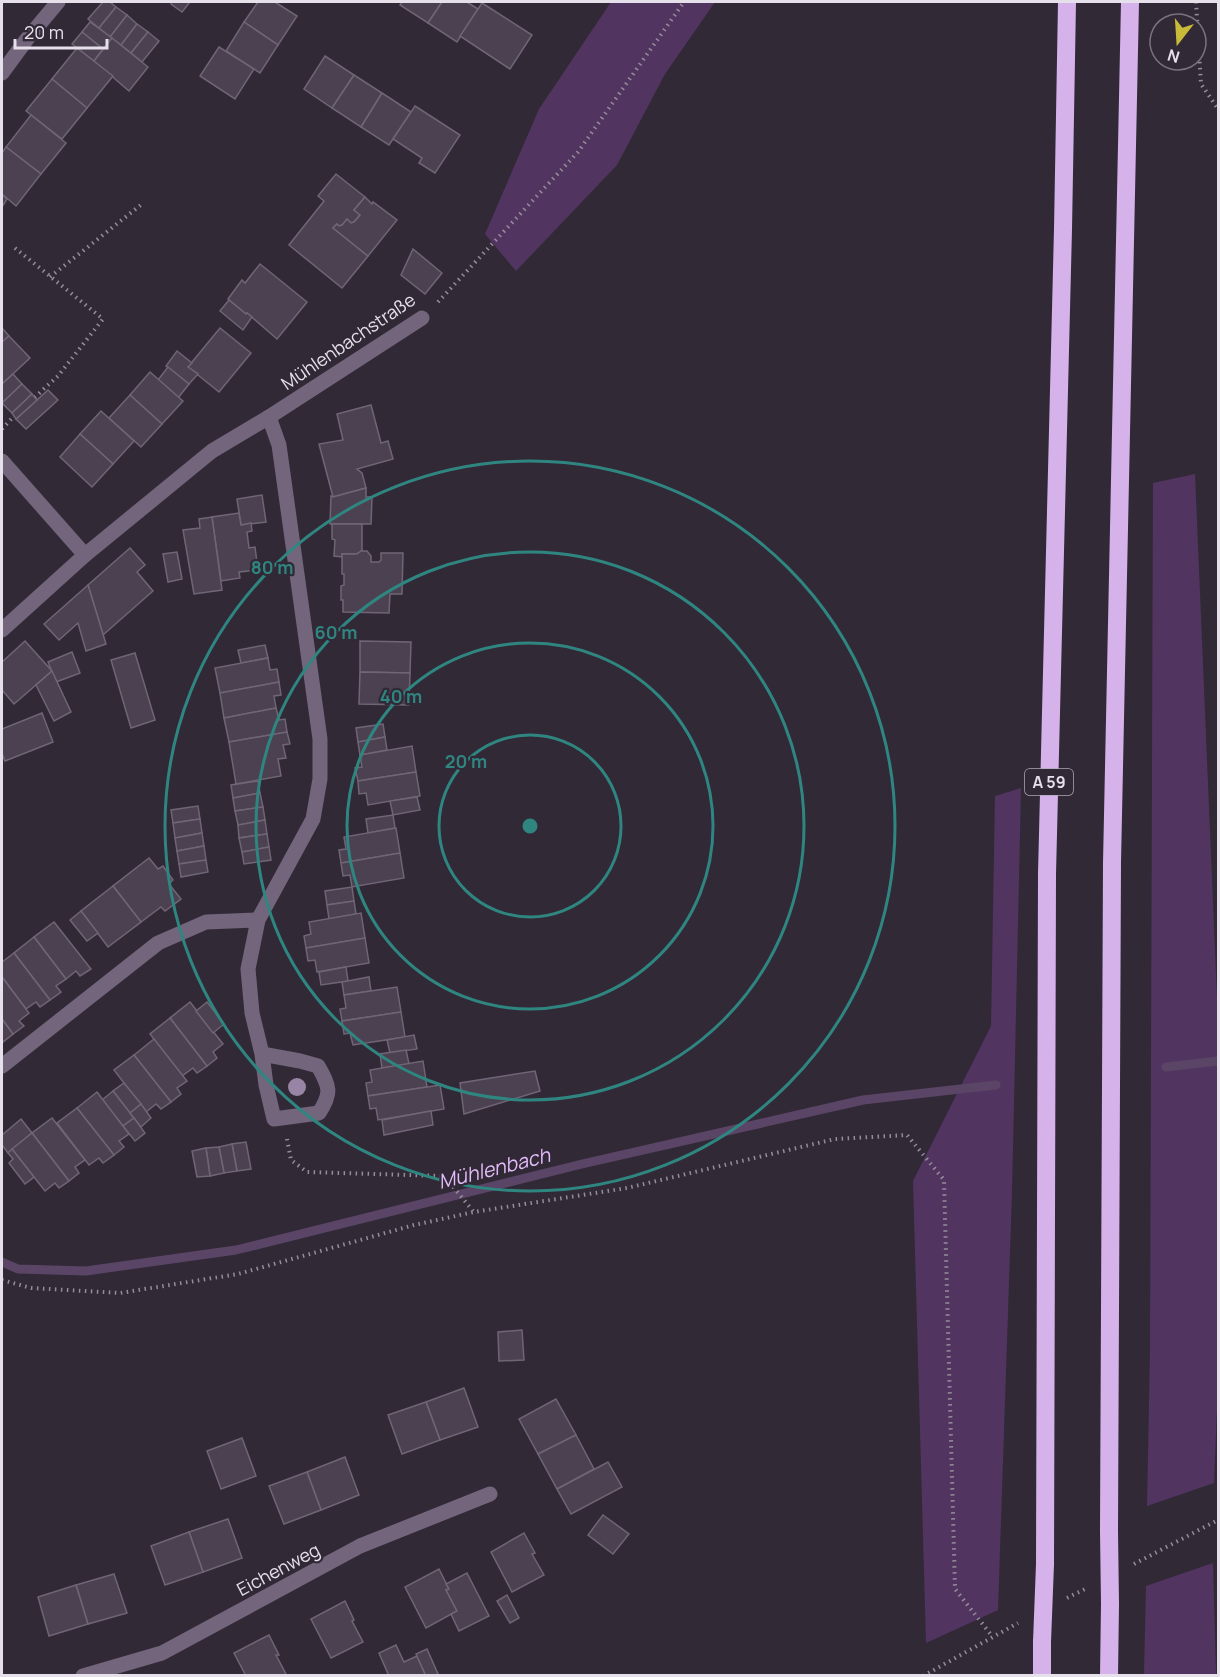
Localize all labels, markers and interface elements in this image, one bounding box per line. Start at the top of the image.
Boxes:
scale bar [15,12,106,50]
north arrow [1148,12,1208,72]
text: 20 m [24,20,64,44]
text: N [1165,44,1182,69]
street label: Mühlenbachstraße [276,287,420,395]
text: 80 m [251,555,293,579]
text: 60 m [315,620,357,644]
text: 40 m [380,684,422,708]
text: 20 m [445,749,487,773]
road number: A 59 [1025,769,1073,795]
centre of rings [520,816,540,836]
water label: Mühlenbach [435,1141,554,1195]
street label: Eichenweg [232,1537,324,1601]

